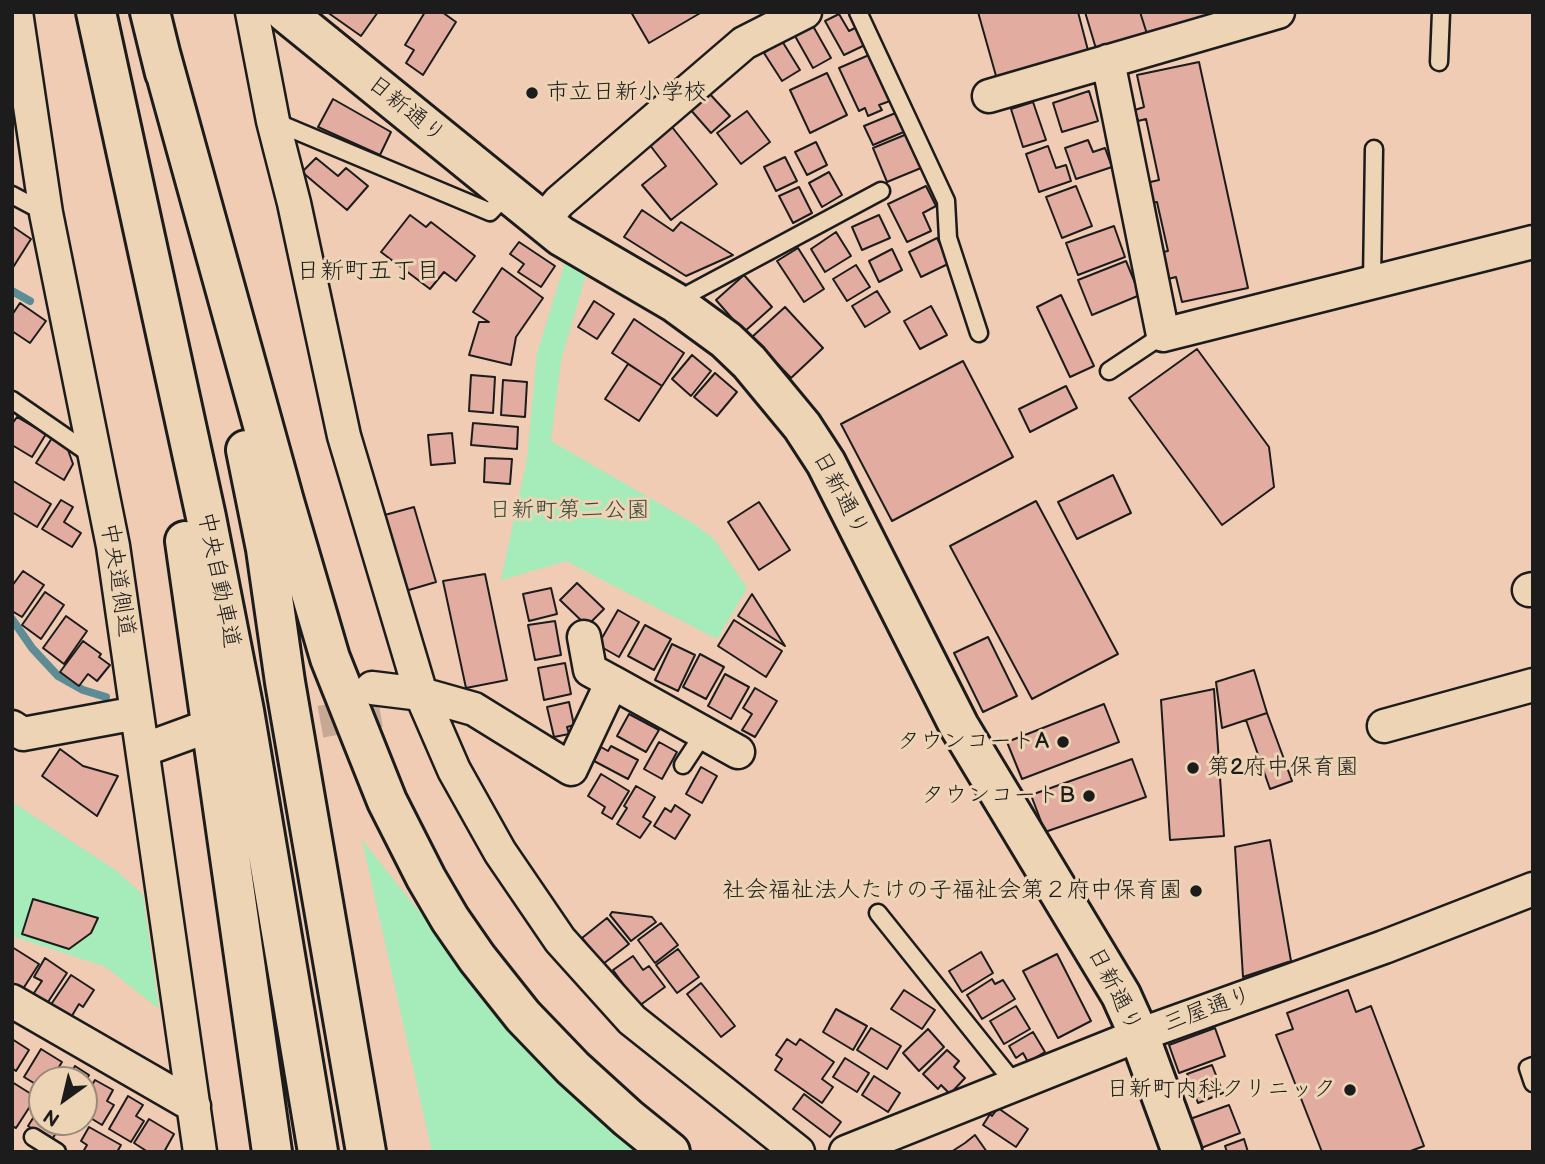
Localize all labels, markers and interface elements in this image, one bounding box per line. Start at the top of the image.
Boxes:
street label: 日新通り [362,70,450,150]
place label: 市立日新小学校 [546,79,707,107]
marker: 市立日新小学校 [524,85,540,101]
district label: 日新町五丁目 [296,258,440,286]
street label: 日新通り [806,447,874,541]
park label: 日新町第二公園 [489,497,649,525]
street label: 中央自動車道 [191,510,245,650]
street label: 中央道側道 [94,521,140,639]
place label: タウンコートA [897,728,1049,756]
marker: タウンコートA [1055,734,1071,750]
place label: 第2府中保育園 [1207,754,1359,782]
marker: 第2府中保育園 [1185,760,1201,776]
place label: タウンコートB [921,782,1075,810]
marker: タウンコートB [1081,788,1097,804]
place label: 社会福祉法人たけの子福祉会第２府中保育園 [722,877,1182,905]
marker: 社会福祉法人たけの子福祉会第２府中保育園 [1188,883,1204,899]
street label: 日新通り [1081,943,1147,1037]
street label: 三屋通り [1160,981,1256,1039]
north arrow [28,1066,98,1136]
place label: 日新町内科クリニック [1106,1076,1336,1104]
marker: 日新町内科クリニック [1342,1082,1358,1098]
text: N [40,1104,64,1131]

